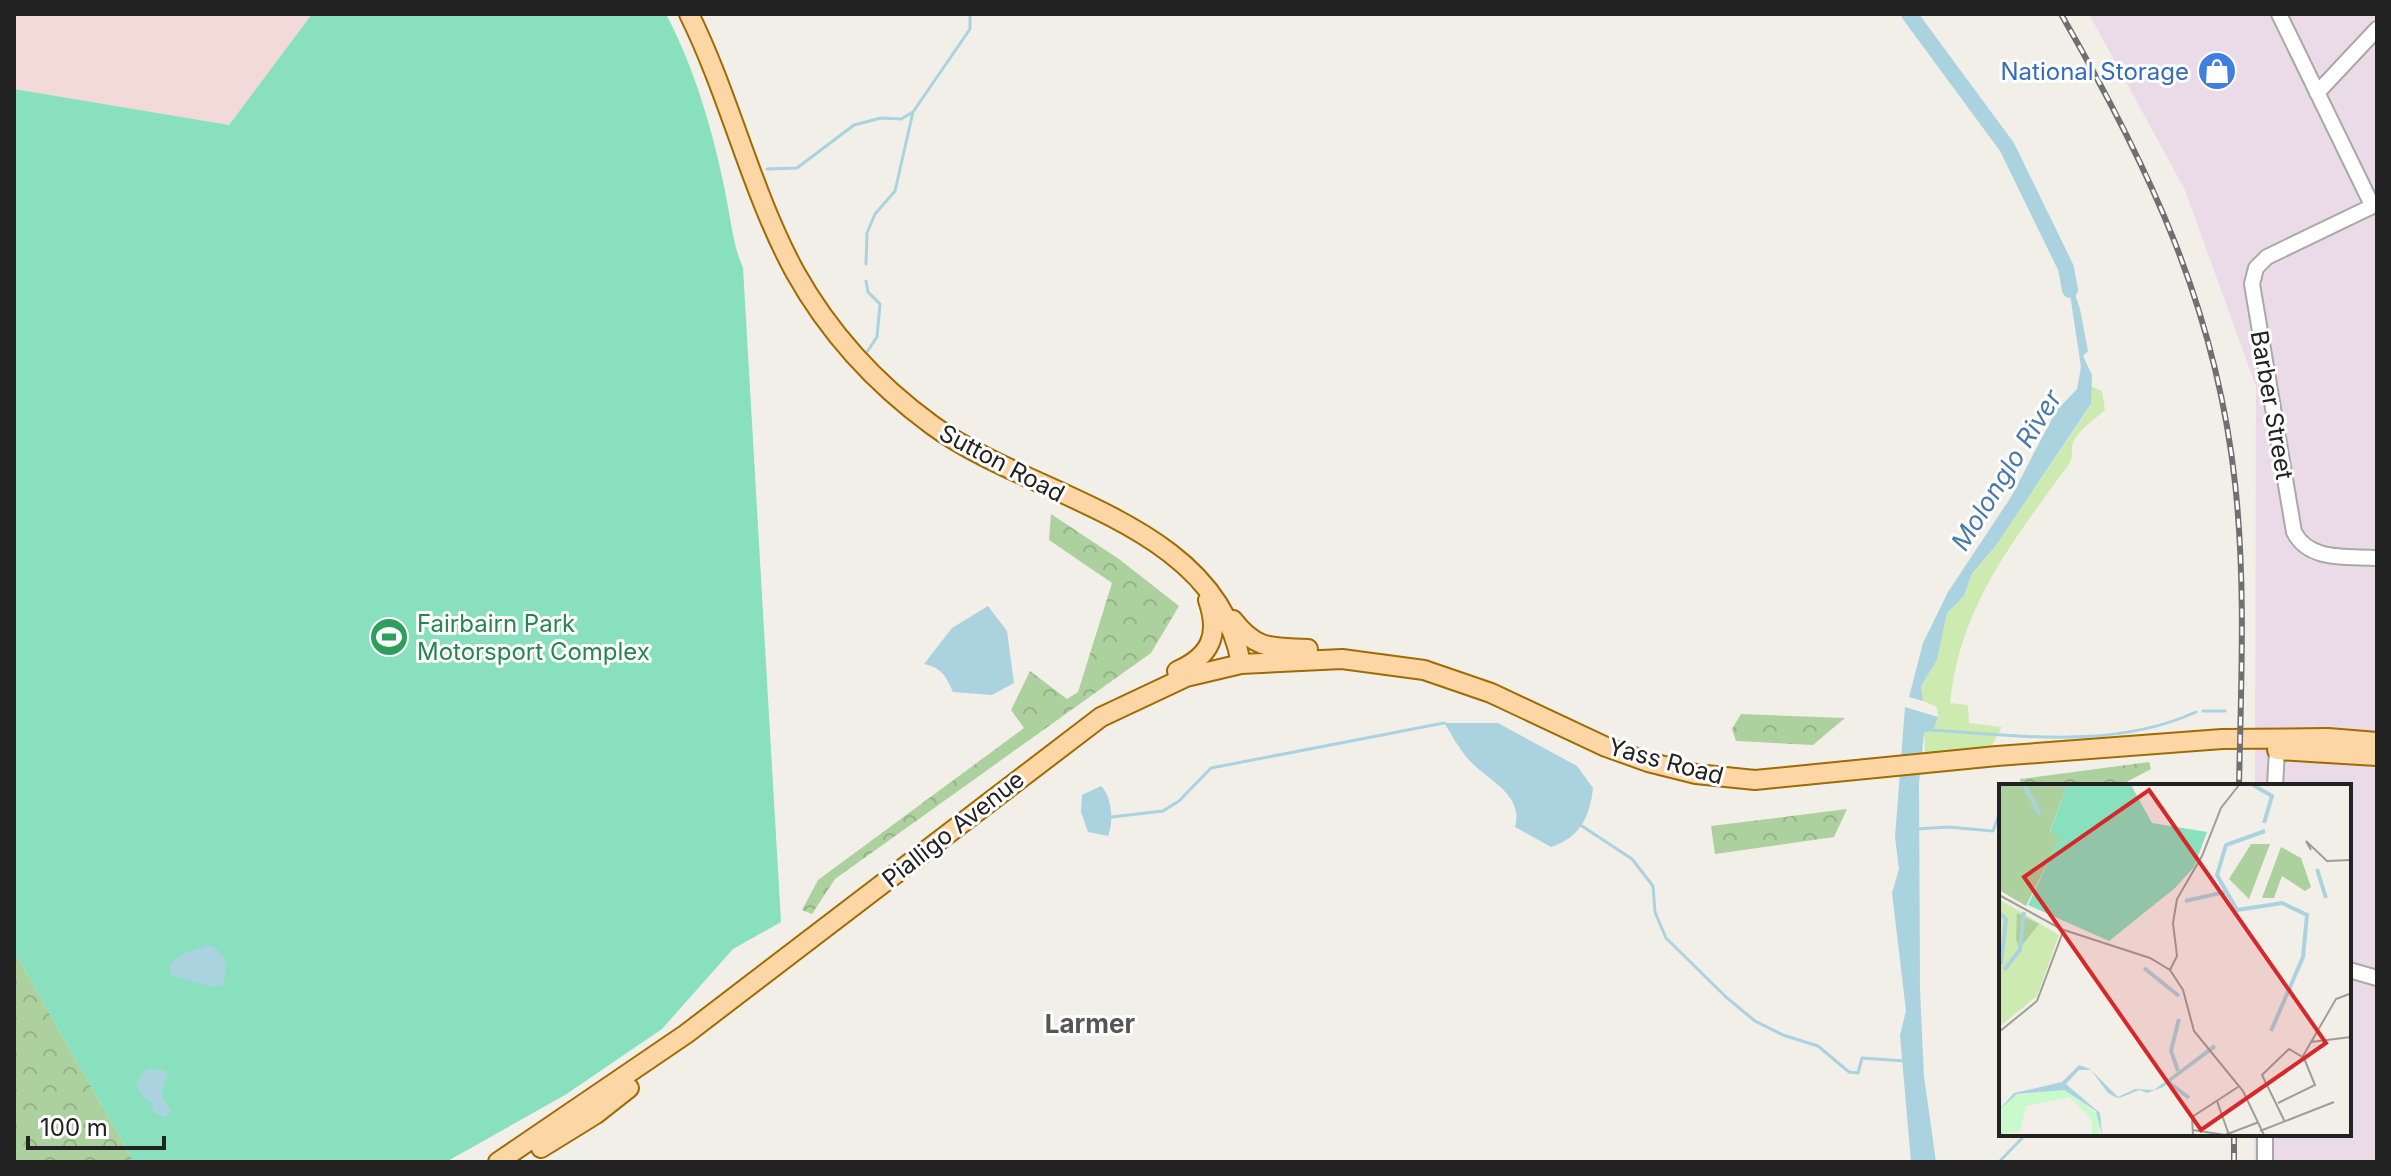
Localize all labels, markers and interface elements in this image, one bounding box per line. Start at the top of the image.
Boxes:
shop icon: National Storage [2196,50,2238,92]
place label: National Storage [2001,57,2189,86]
street label: Barber Street [2245,328,2299,482]
water label: Molonglo River [1944,383,2068,556]
street label: Sutton Road [934,418,1070,508]
place label: Fairbairn Park Motorsport Complex [417,609,650,666]
sports icon: Fairbairn Park Motorsport Complex [368,616,410,658]
street label: Yass Road [1605,732,1727,790]
street label: Pialligo Avenue [876,765,1030,893]
inset map [1999,784,2351,1136]
district label: Larmer [1045,1008,1136,1039]
scale bar [28,1100,164,1150]
text: 100 m [40,1113,108,1142]

